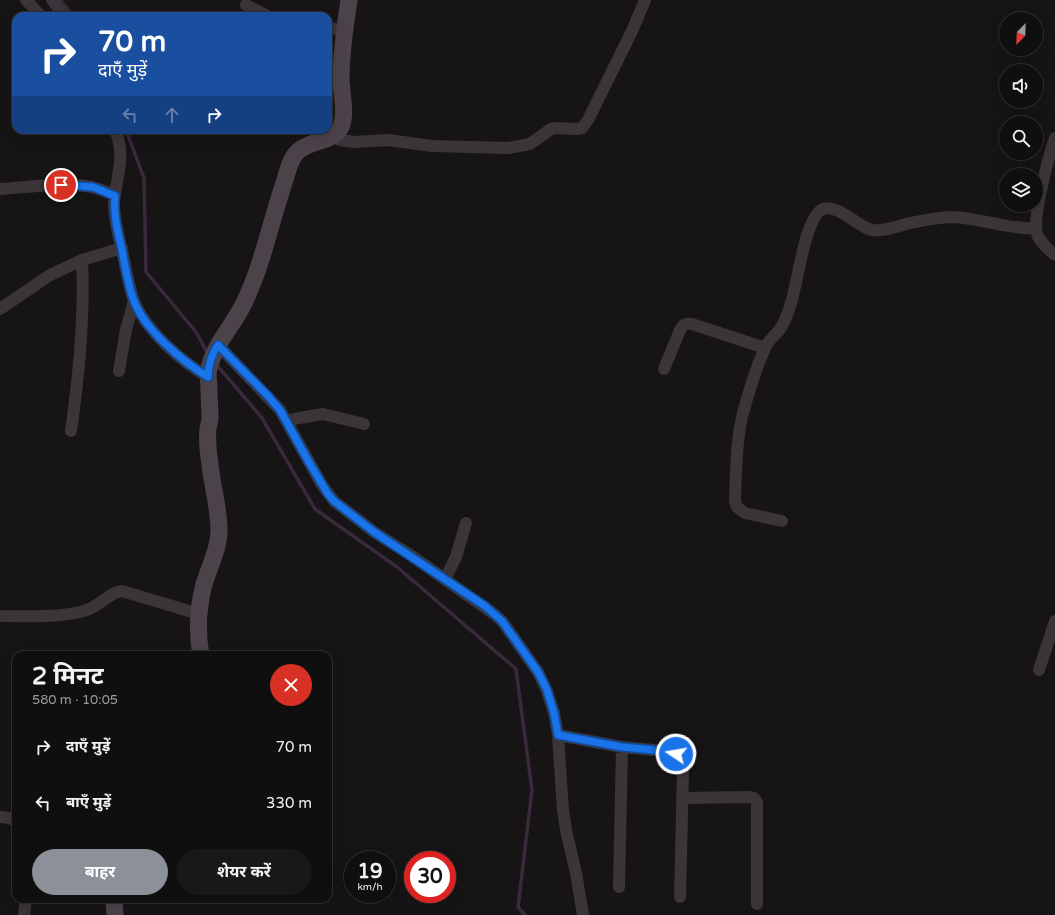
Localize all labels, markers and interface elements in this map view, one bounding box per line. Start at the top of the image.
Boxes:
north arrow [999,12,1043,56]
map controls [999,12,1043,212]
text: 70 m [98,25,166,59]
icon: right [32,28,84,80]
text: दाएँ मुड़ें [98,59,147,81]
button: sound [999,64,1043,108]
icon: left [119,104,141,126]
icon: ahead [161,104,183,126]
icon: right [203,104,225,126]
button: search [999,116,1043,160]
pin [44,168,78,202]
button: layers [999,168,1043,212]
icon: arrive [50,174,72,196]
text: 2 मिनट [32,662,104,691]
button: close [270,664,312,706]
text: 580 m · 10:05 [32,692,118,708]
position arrow [655,733,697,775]
icon: right [32,736,54,758]
text: दाएँ मुड़ें [66,737,110,755]
text: 70 m [275,738,312,756]
icon: left [32,792,54,814]
text: बाएँ मुड़ें [66,793,111,811]
text: 330 m [266,794,312,812]
button: बाहर [32,849,168,895]
button: शेयर करें [176,849,312,895]
speed limit sign: 30 [404,851,456,903]
text: 19 [357,860,383,884]
text: km/h [357,881,383,893]

